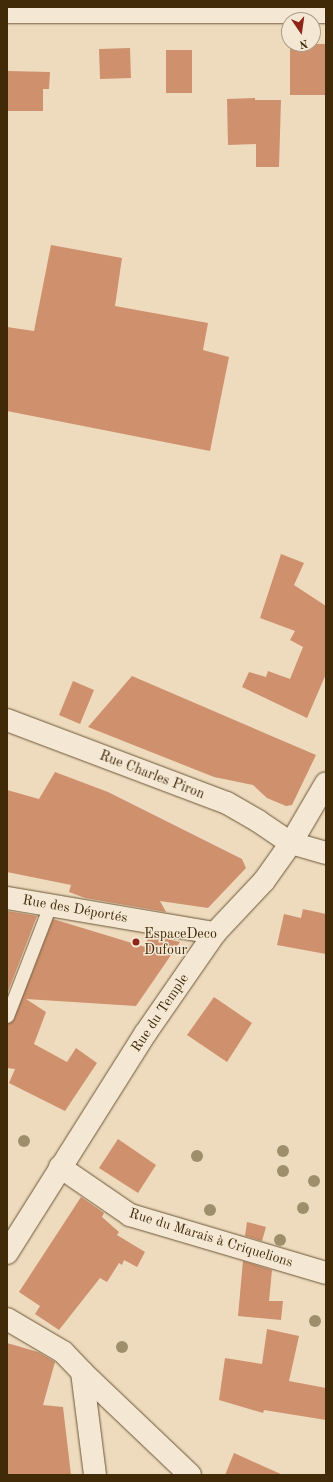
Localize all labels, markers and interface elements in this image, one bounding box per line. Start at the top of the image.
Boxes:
north arrow [281,12,321,52]
text: N [298,37,309,50]
street label: Rue Charles Piron [97,747,207,803]
street label: Rue des Déportés [21,891,129,927]
place label: EspaceDeco Dufour [144,926,217,958]
marker: EspaceDeco Dufour [131,937,141,947]
street label: Rue du Temple [128,971,192,1055]
street label: Rue du Marais à Criquelions [127,1205,295,1271]

